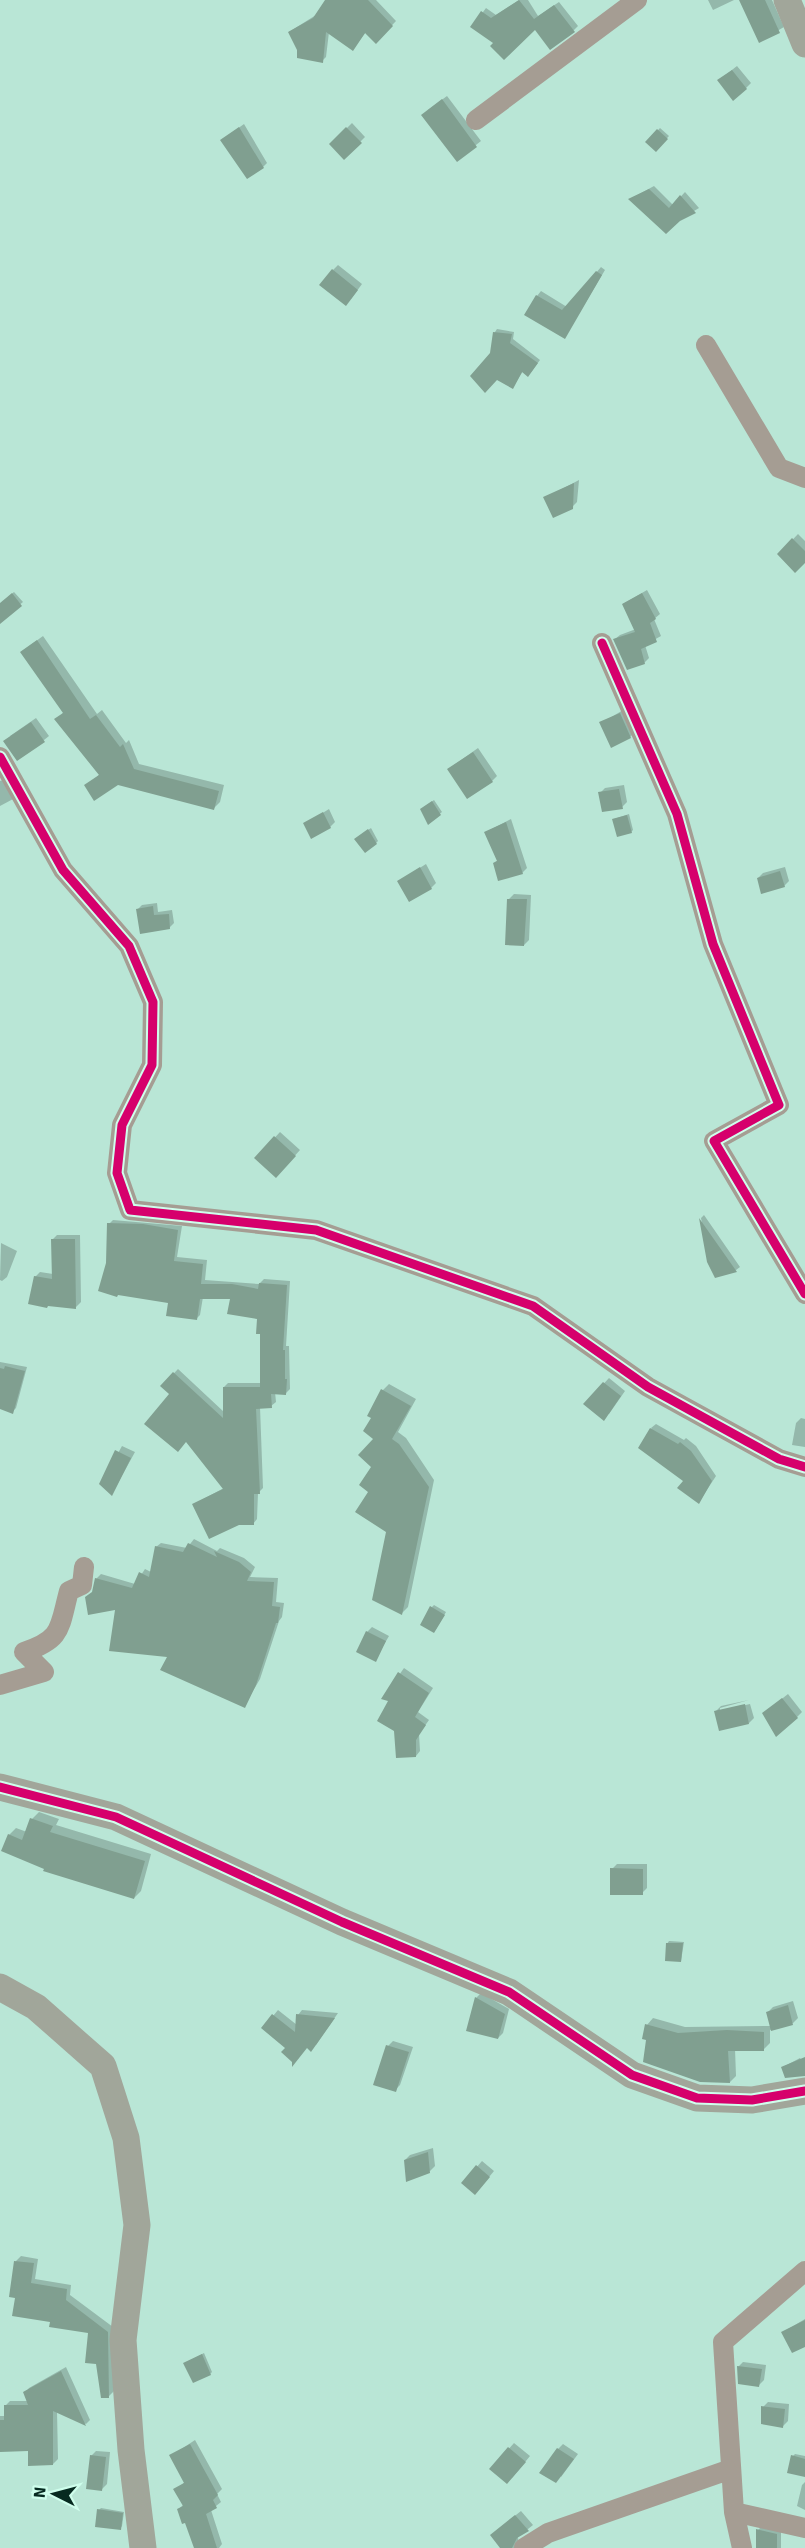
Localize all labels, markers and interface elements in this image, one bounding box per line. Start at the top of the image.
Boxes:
north arrow [24,2464,84,2524]
text: N [30,2486,51,2499]

